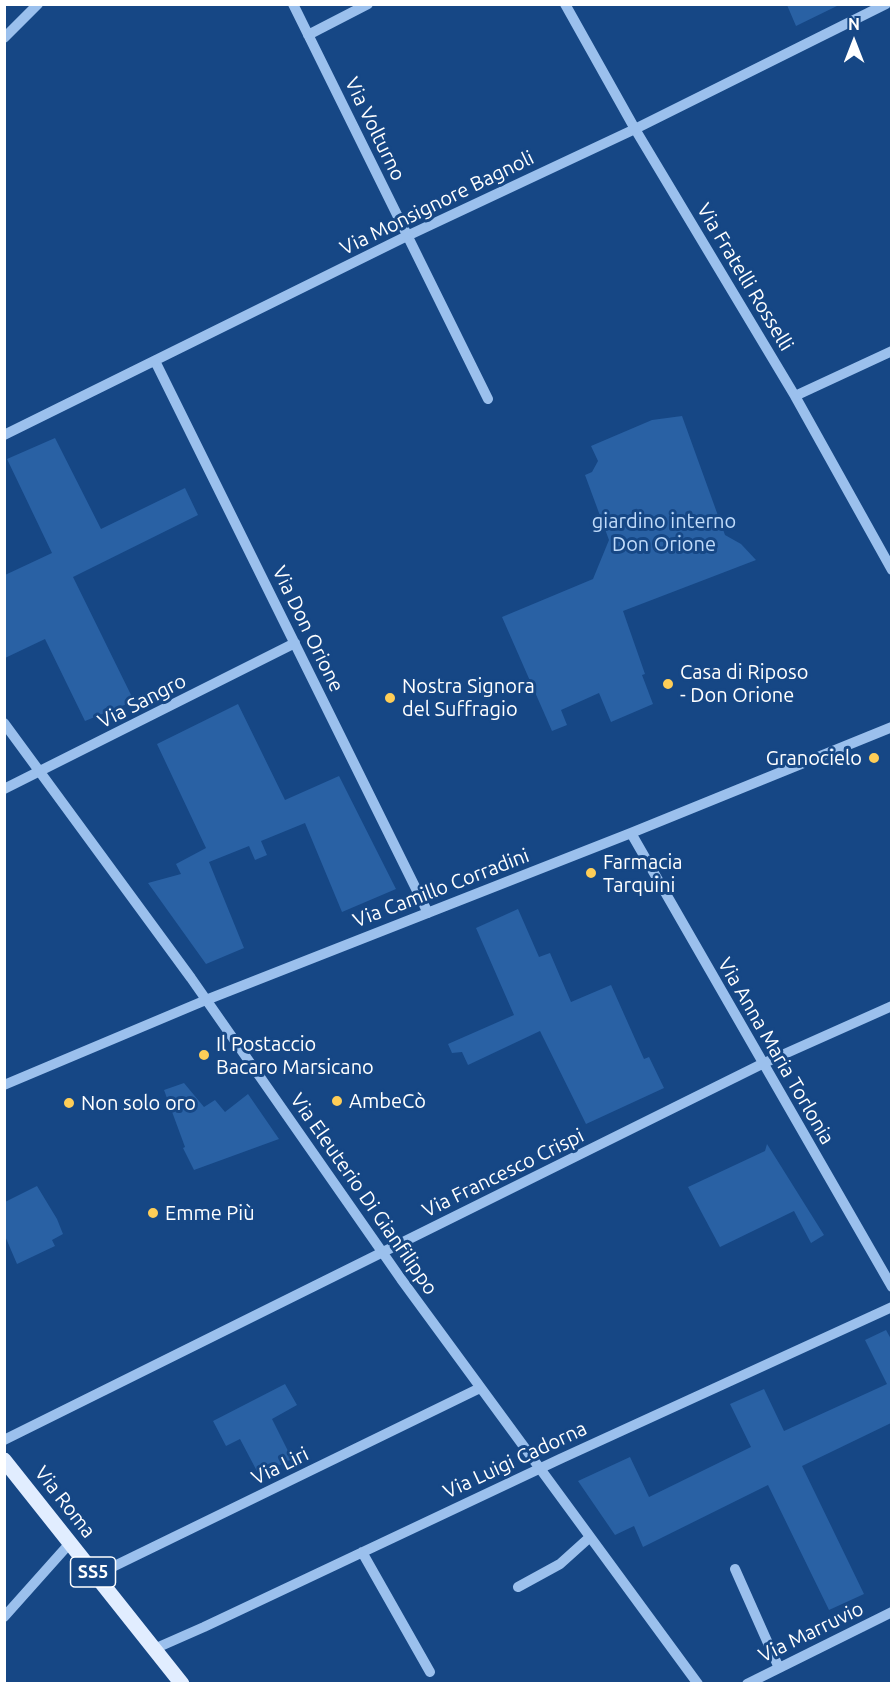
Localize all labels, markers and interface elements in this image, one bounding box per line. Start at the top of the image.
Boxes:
north arrow [824,12,884,72]
text: N [848,15,860,33]
street label: Via Volturno [340,73,410,185]
street label: Via Monsignore Bagnoli [336,146,538,260]
street label: Via Fratelli Rosselli [692,199,798,355]
park label: giardino interno Don Orione [592,509,736,556]
street label: Via Don Orione [267,562,349,696]
place label: Casa di Riposo - Don Orione [680,660,808,707]
street label: Via Sangro [94,669,190,733]
place label: Nostra Signora del Suffragio [402,674,535,721]
marker: Casa di Riposo - Don Orione [661,677,675,691]
marker: Nostra Signora del Suffragio [383,691,397,705]
place label: Granocielo [766,746,862,770]
marker: Granocielo [867,751,881,765]
street label: Via Camillo Corradini [350,843,532,933]
place label: Farmacia Tarquini [603,850,683,897]
marker: Farmacia Tarquini [584,866,598,880]
street label: Via Anna Maria Torlonia [713,953,839,1149]
place label: Il Postaccio Bacaro Marsicano [216,1032,374,1079]
marker: Il Postaccio Bacaro Marsicano [197,1048,211,1062]
street label: Via Eleuterio Di Gianfilippo [285,1089,443,1299]
place label: AmbeCò [349,1089,426,1113]
place label: Non solo oro [81,1091,196,1115]
marker: AmbeCò [330,1094,344,1108]
marker: Non solo oro [62,1096,76,1110]
street label: Via Francesco Crispi [418,1123,588,1223]
place label: Emme Più [165,1201,255,1225]
marker: Emme Più [146,1206,160,1220]
street label: Via Luigi Cadorna [439,1416,591,1504]
street label: Via Liri [248,1442,312,1490]
street label: Via Roma [29,1461,101,1543]
road number: SS5 [70,1557,116,1587]
street label: Via Marruvio [755,1596,867,1668]

